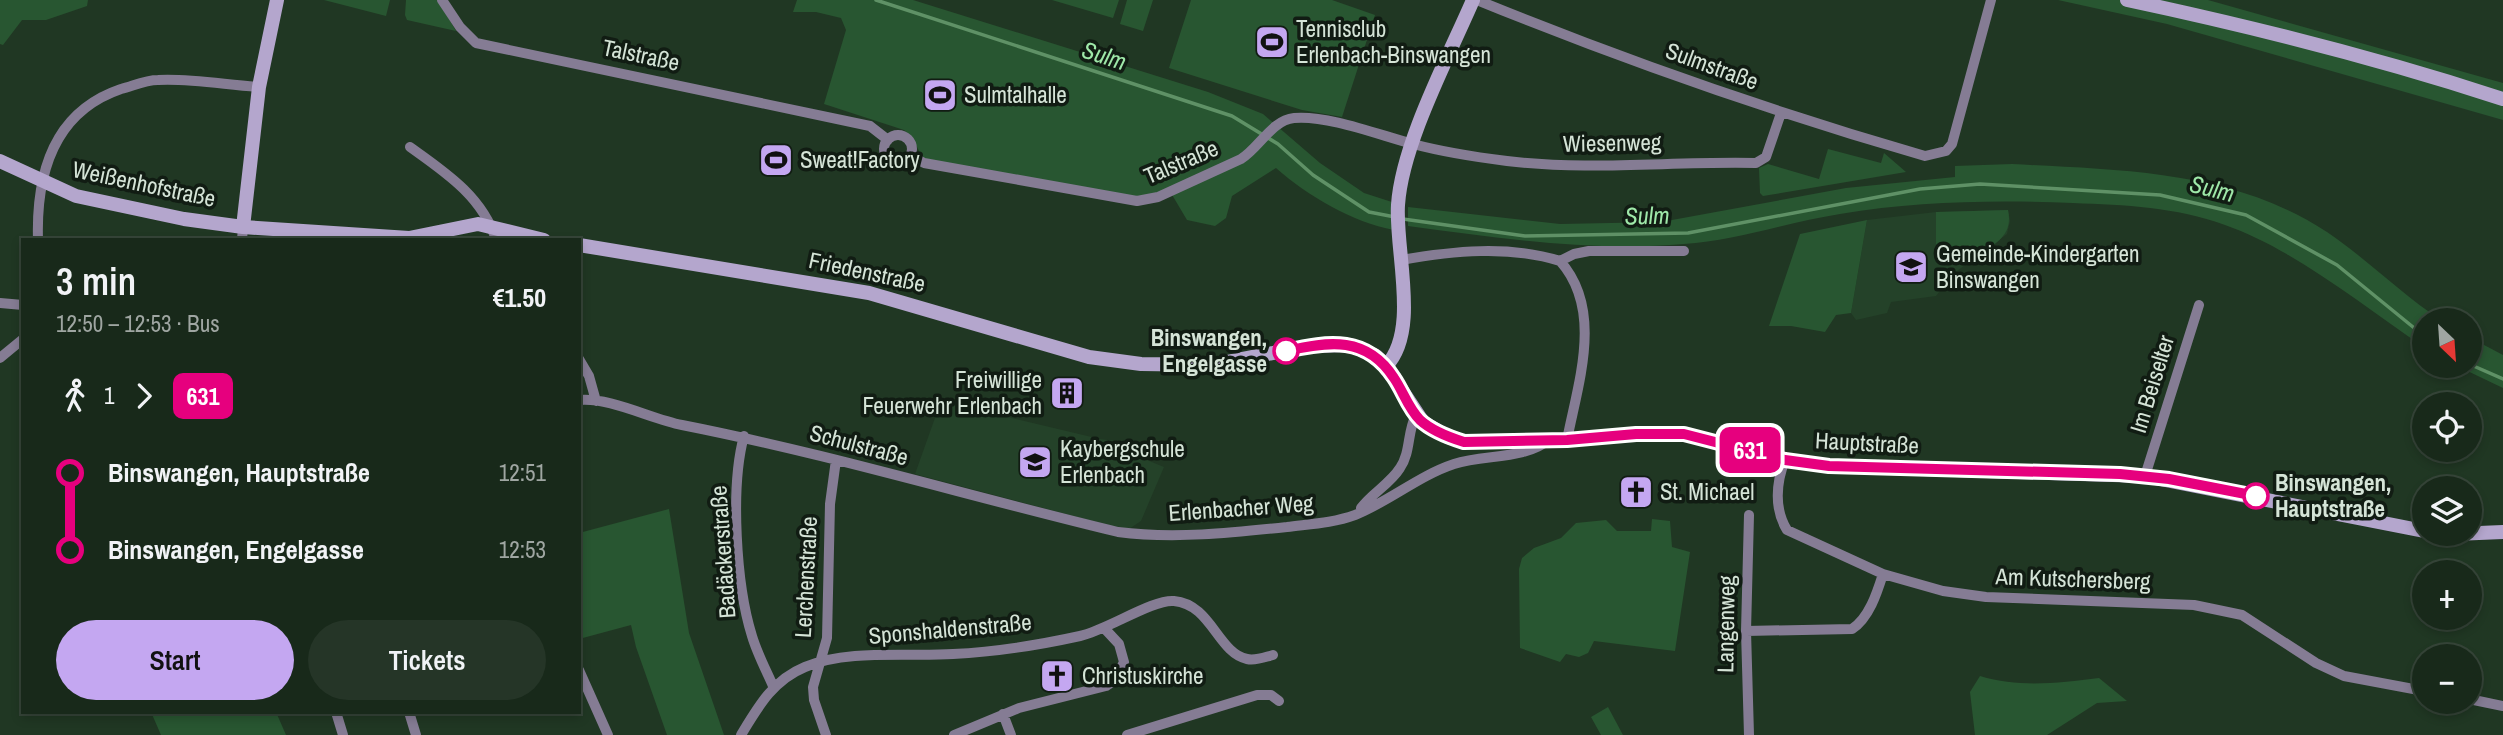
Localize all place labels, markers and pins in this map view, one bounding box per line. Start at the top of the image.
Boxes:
place label: Tennisclub Erlenbach-Binswangen [1296,13,1491,70]
sports icon: Tennisclub Erlenbach-Binswangen [1253,23,1291,61]
sports icon: Sulmtalhalle [921,76,959,114]
place label: Sulmtalhalle [964,79,1067,110]
sports icon: Sweat!Factory [757,141,795,179]
place label: Sweat!Factory [800,144,920,175]
place label: Gemeinde-Kindergarten Binswangen [1936,238,2139,295]
school or university icon: Gemeinde-Kindergarten Binswangen [1892,248,1930,286]
place label: Binswangen, Engelgasse [1151,322,1267,379]
marker: Binswangen, Engelgasse [1273,338,1299,364]
place label: Freiwillige Feuerwehr Erlenbach [863,364,1042,421]
building icon: Freiwillige Feuerwehr Erlenbach [1048,374,1086,412]
place label: Kaybergschule Erlenbach [1060,433,1185,490]
school or university icon: Kaybergschule Erlenbach [1016,443,1054,481]
place label: Binswangen, Hauptstraße [2275,467,2391,524]
church icon: St. Michael [1617,473,1655,511]
place label: St. Michael [1660,476,1754,507]
marker: Binswangen, Hauptstraße [2243,483,2269,509]
church icon: Christuskirche [1038,657,1076,695]
place label: Christuskirche [1082,660,1204,691]

